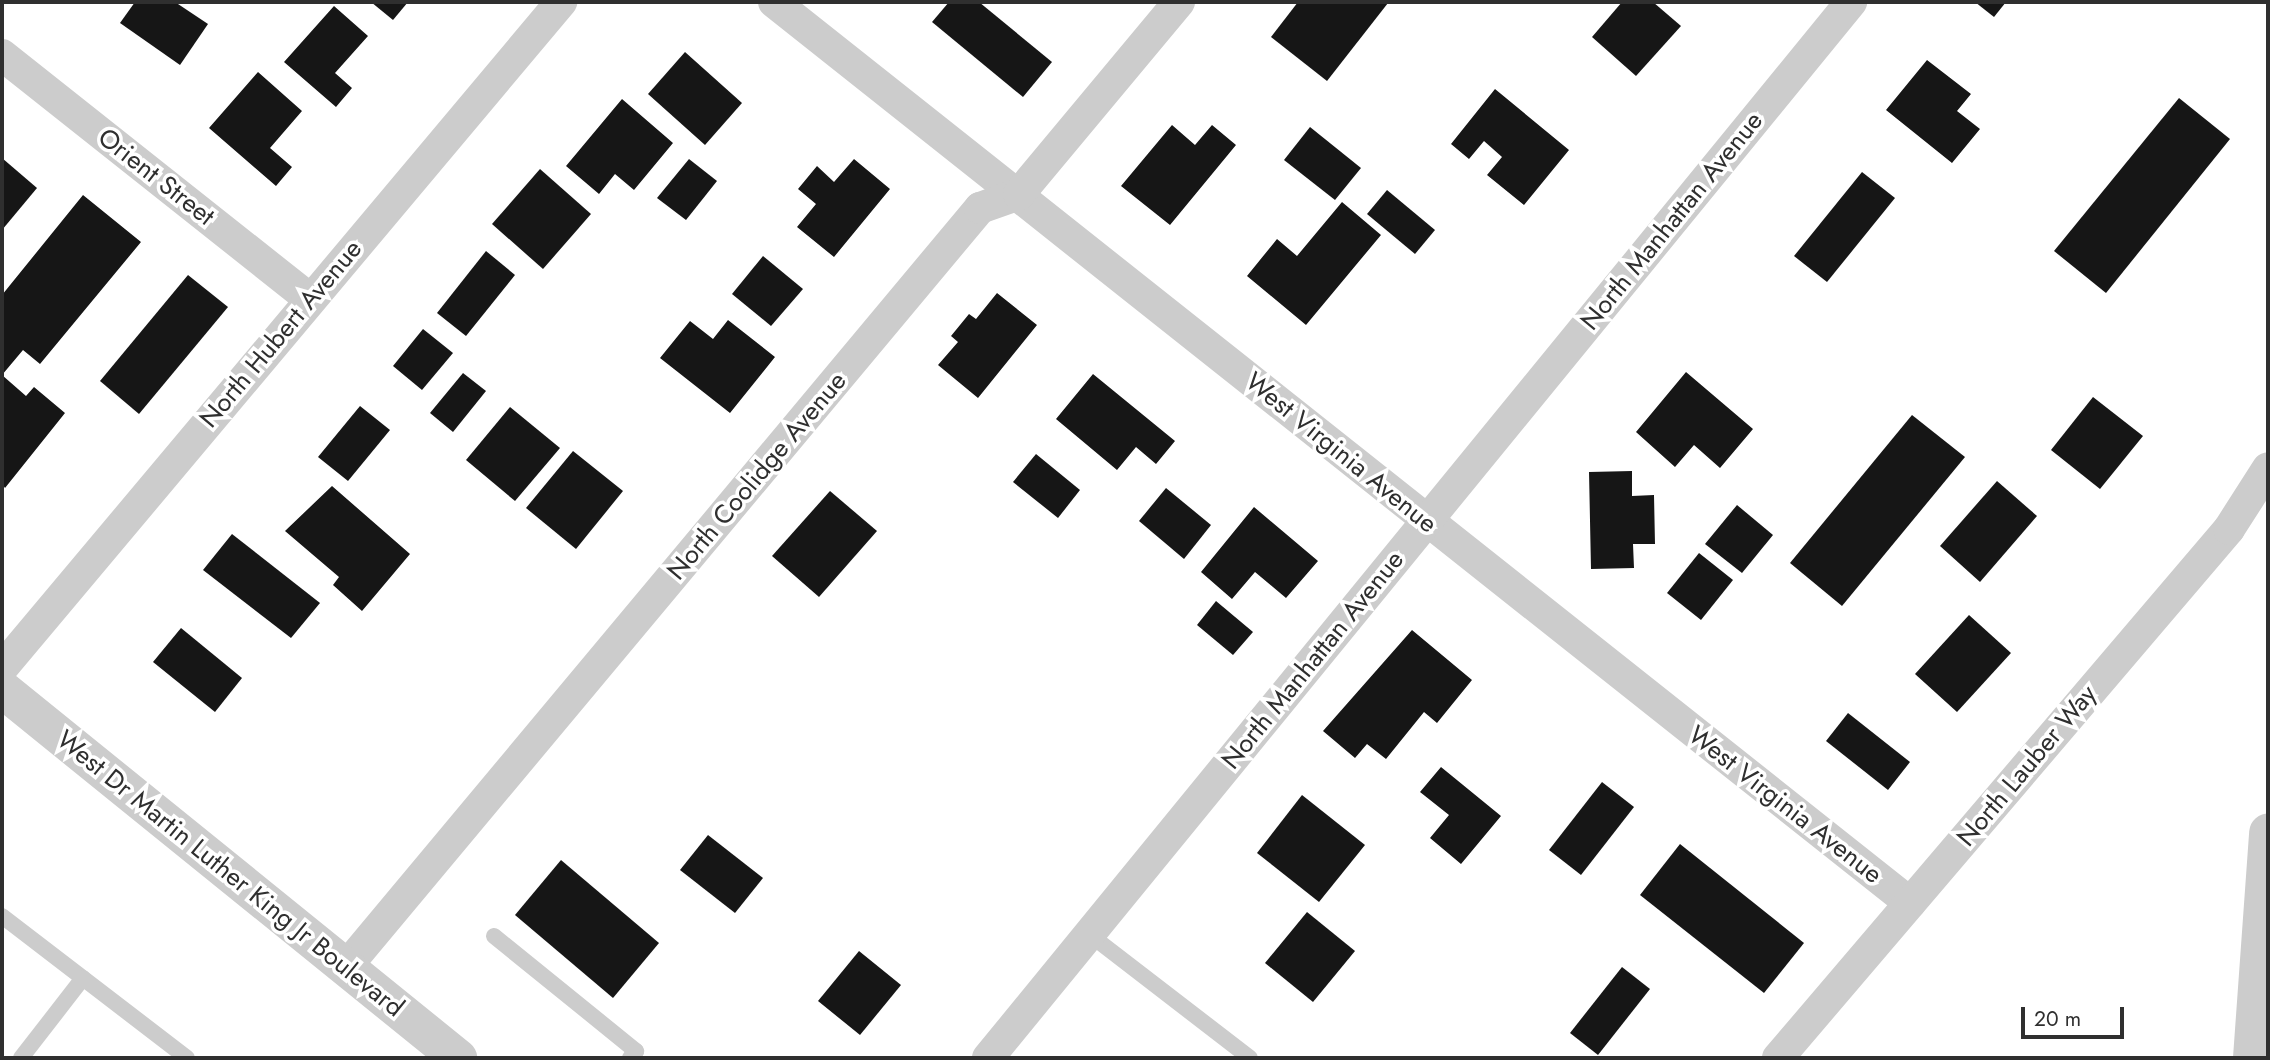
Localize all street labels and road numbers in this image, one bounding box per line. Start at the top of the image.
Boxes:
street label: North Manhattan Avenue [1574,106,1770,336]
street label: Orient Street [91,122,221,232]
street label: North Hubert Avenue [193,234,369,434]
street label: North Coolidge Avenue [661,366,853,586]
street label: West Virginia Avenue [1239,366,1443,540]
street label: North Manhattan Avenue [1215,545,1411,775]
street label: North Lauber Way [1951,679,2103,853]
street label: West Virginia Avenue [1682,720,1888,890]
street label: West Dr Martin Luther King Jr Boulevard [50,724,410,1024]

